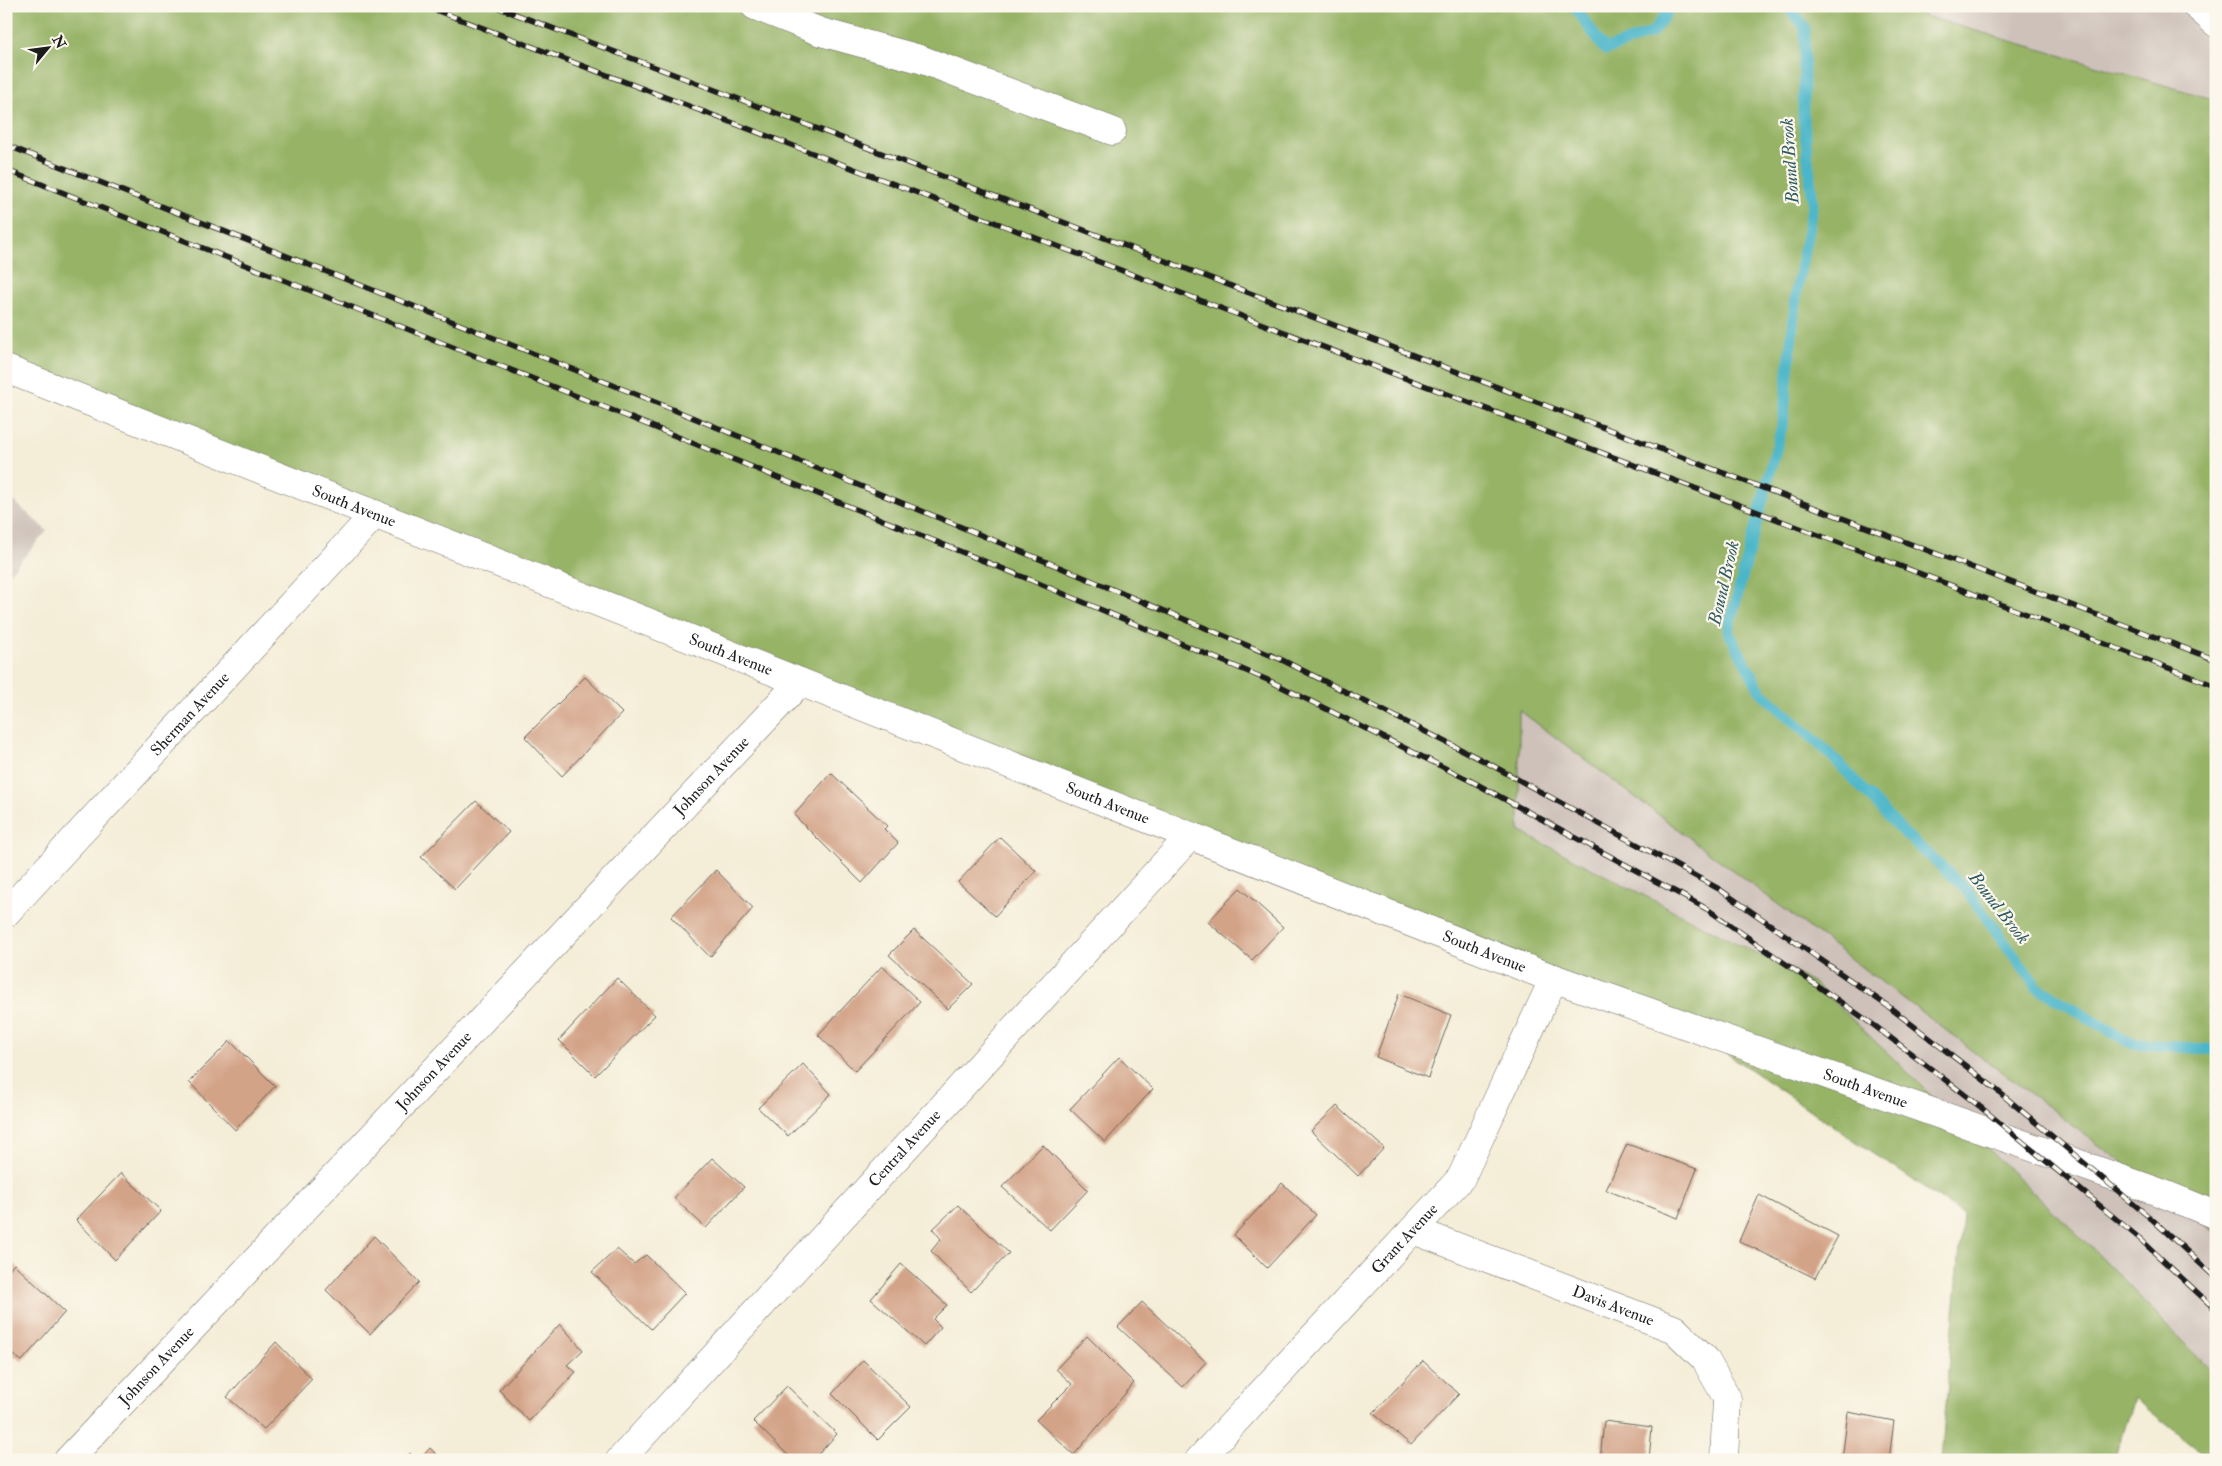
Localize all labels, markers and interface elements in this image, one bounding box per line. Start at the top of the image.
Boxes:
north arrow [22,22,72,72]
text: N [48,31,70,52]
water label: Bound Brook [1776,117,1805,206]
street label: South Avenue [309,481,399,532]
water label: Bound Brook [1703,539,1745,628]
street label: South Avenue [686,629,776,680]
street label: Sherman Avenue [146,668,234,760]
street label: Johnson Avenue [669,732,754,821]
street label: South Avenue [1063,778,1153,829]
water label: Bound Brook [1963,866,2034,949]
street label: South Avenue [1440,926,1529,977]
street label: Johnson Avenue [391,1027,476,1116]
street label: South Avenue [1821,1064,1911,1113]
street label: Central Avenue [864,1105,945,1191]
street label: Grant Avenue [1367,1199,1442,1278]
street label: Davis Avenue [1569,1281,1657,1331]
street label: Johnson Avenue [114,1322,199,1411]

